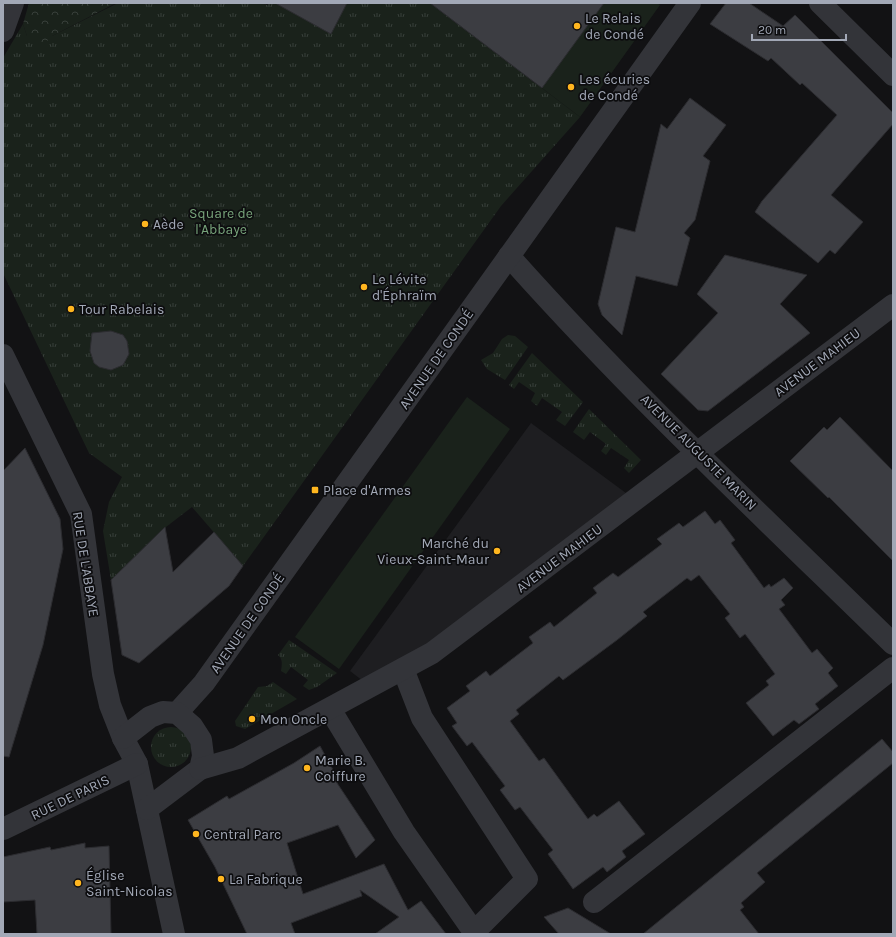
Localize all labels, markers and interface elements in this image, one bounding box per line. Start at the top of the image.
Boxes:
place label: Le Relais de Condé [585,10,644,43]
scale bar [752,16,846,42]
marker: Le Relais de Condé [572,21,582,31]
text: 20 m [758,23,786,37]
place label: Les écuries de Condé [579,71,650,104]
marker: Les écuries de Condé [566,82,576,92]
park label: Square de l'Abbaye [189,205,253,238]
place label: Aède [153,216,184,233]
marker: Aède [140,219,150,229]
place label: Le Lévite d'Éphraïm [372,271,437,304]
marker: Le Lévite d'Éphraïm [359,282,369,292]
place label: Tour Rabelais [79,301,164,318]
marker: Tour Rabelais [66,304,76,314]
street label: AVENUE DE CONDÉ [395,305,477,413]
street label: AVENUE MAHIEU [771,324,864,400]
street label: AVENUE AUGUSTE MARIN [637,391,760,514]
place label: Place d'Armes [323,482,411,499]
marker: Place d'Armes [310,485,320,495]
street label: RUE DE L'ABBAYE [69,510,102,618]
street label: AVENUE MAHIEU [513,520,606,596]
place label: Marché du Vieux-Saint-Maur [377,535,490,568]
marker: Marché du Vieux-Saint-Maur [492,546,502,556]
street label: AVENUE DE CONDÉ [206,569,288,677]
place label: Mon Oncle [260,711,327,728]
marker: Mon Oncle [247,714,257,724]
place label: Marie B. Coiffure [315,752,366,785]
marker: Marie B. Coiffure [302,763,312,773]
street label: RUE DE PARIS [28,771,112,824]
place label: Central Parc [204,826,281,843]
marker: Central Parc [191,829,201,839]
place label: Église Saint-Nicolas [86,866,173,900]
place label: La Fabrique [229,871,303,888]
marker: La Fabrique [216,874,226,884]
marker: Église Saint-Nicolas [73,878,83,888]

